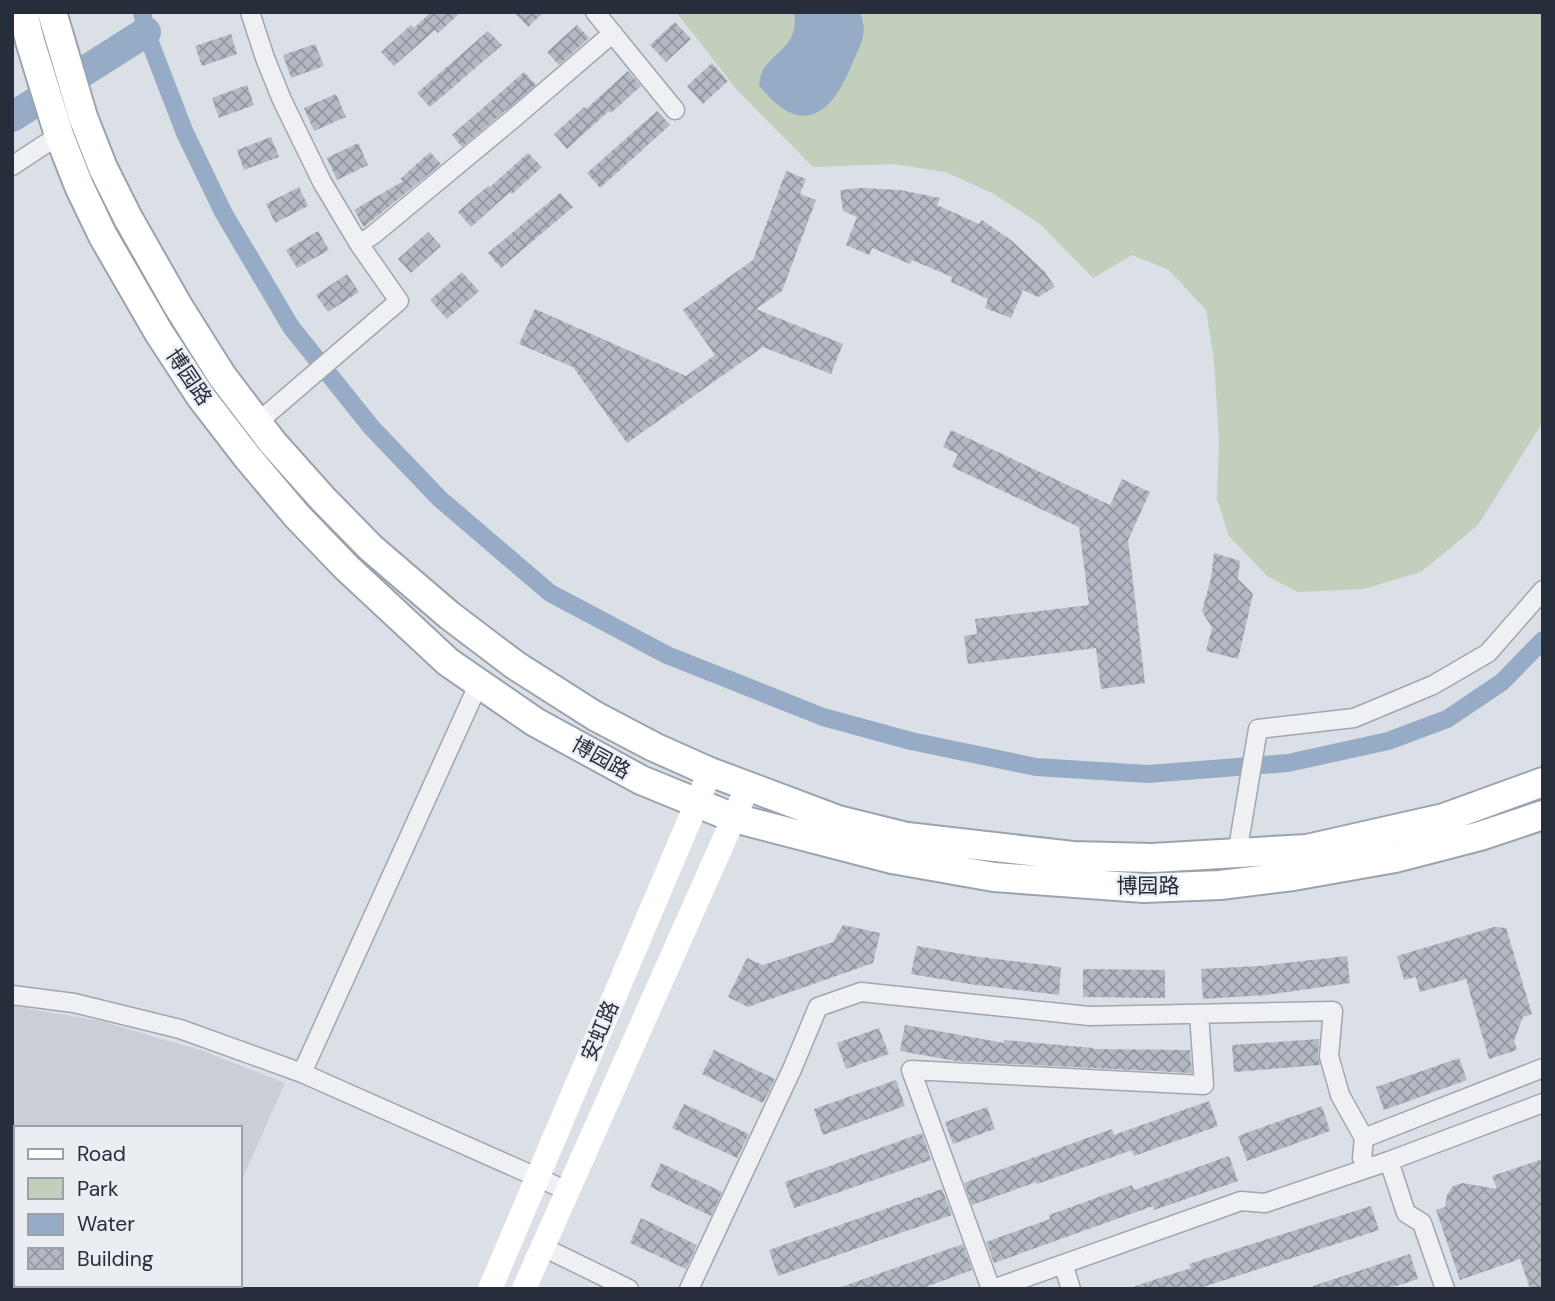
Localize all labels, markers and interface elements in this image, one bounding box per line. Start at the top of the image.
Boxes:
street label: 博园路 [160,343,218,411]
street label: 博园路 [567,730,635,786]
street label: 博园路 [1117,872,1180,900]
street label: 安虹路 [575,997,625,1065]
legend [14,1126,242,1287]
text: Road [77,1140,126,1168]
text: Park [77,1175,119,1203]
text: Water [77,1210,135,1238]
text: Building [77,1245,154,1273]

